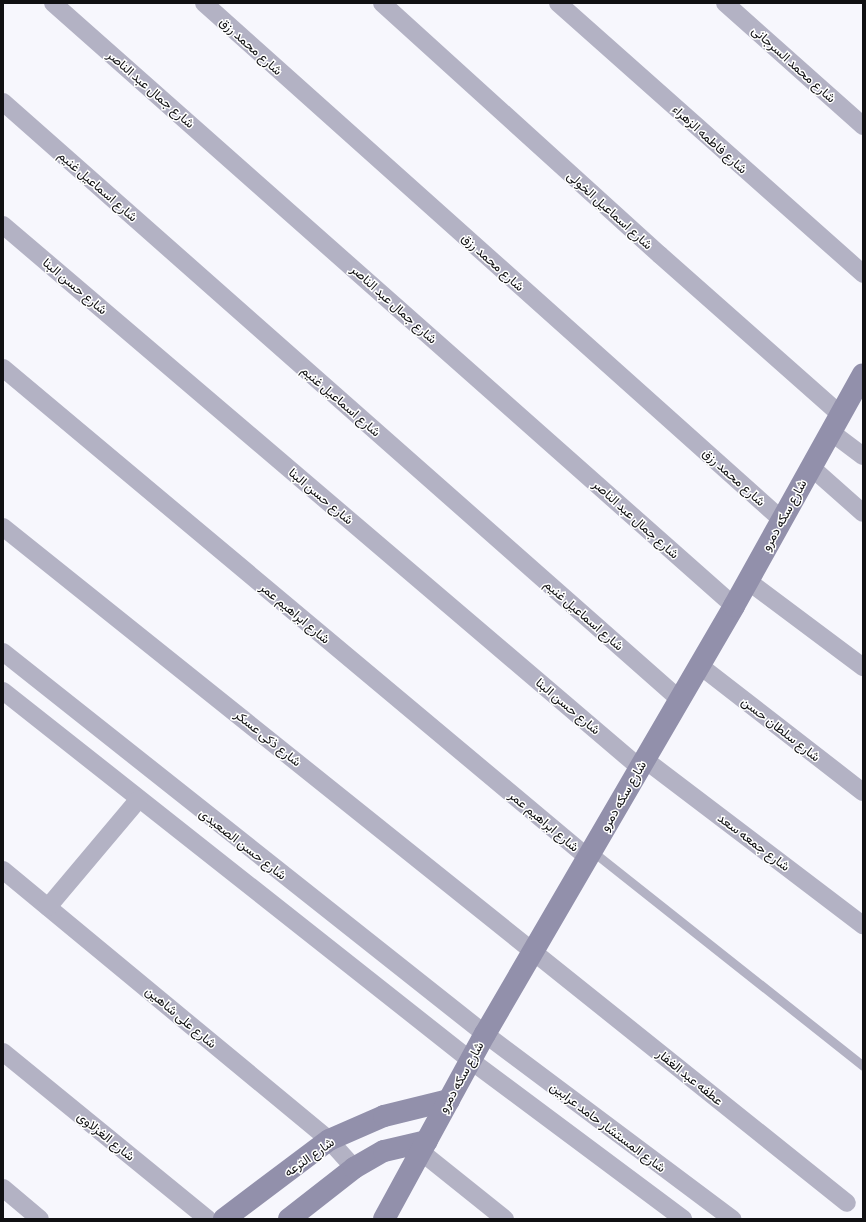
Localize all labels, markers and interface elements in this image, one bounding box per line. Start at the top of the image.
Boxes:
street label: شارع محمد رزق [216,14,286,78]
street label: شارع محمد السرجانى [749,22,839,106]
street label: شارع جمال عبد الناصر [104,47,198,131]
street label: شارع فاطمه الزهراء [669,101,751,177]
street label: شارع اسماعيل غنيم [55,147,141,225]
street label: شارع اسماعيل الخولى [564,168,656,252]
street label: شارع محمد رزق [458,230,528,294]
street label: شارع حسن البنا [40,254,110,318]
street label: شارع جمال عبد الناصر [348,261,440,347]
street label: شارع اسماعيل غنيم [298,362,384,440]
street label: شارع محمد رزق [699,445,769,509]
street label: شارع حسن البنا [286,464,356,528]
street label: شارع جمال عبد الناصر [590,476,682,562]
street label: شارع سكه دمرو [758,477,810,553]
street label: شارع اسماعيل غنيم [541,576,627,654]
street label: شارع ابراهيم عمر [257,579,333,647]
street label: شارع حسن البنا [533,674,603,738]
street label: شارع سلطان حسن [738,693,824,765]
street label: شارع ذكى عسكر [232,706,304,770]
street label: شارع سكه دمرو [597,758,649,834]
street label: شارع ابراهيم عمر [506,787,582,855]
street label: شارع حسن الصعيدى [196,805,290,883]
street label: شارع جمعه سعد [715,810,793,874]
street label: شارع على شاهين [142,983,220,1051]
street label: شارع سكه دمرو [435,1039,487,1115]
street label: عطفه عبد الغفار [654,1046,726,1108]
street label: شارع المستشار حامد عرابين [547,1078,669,1176]
street label: شارع الغزلاوى [74,1108,138,1164]
street label: شارع الترعه [281,1134,337,1180]

